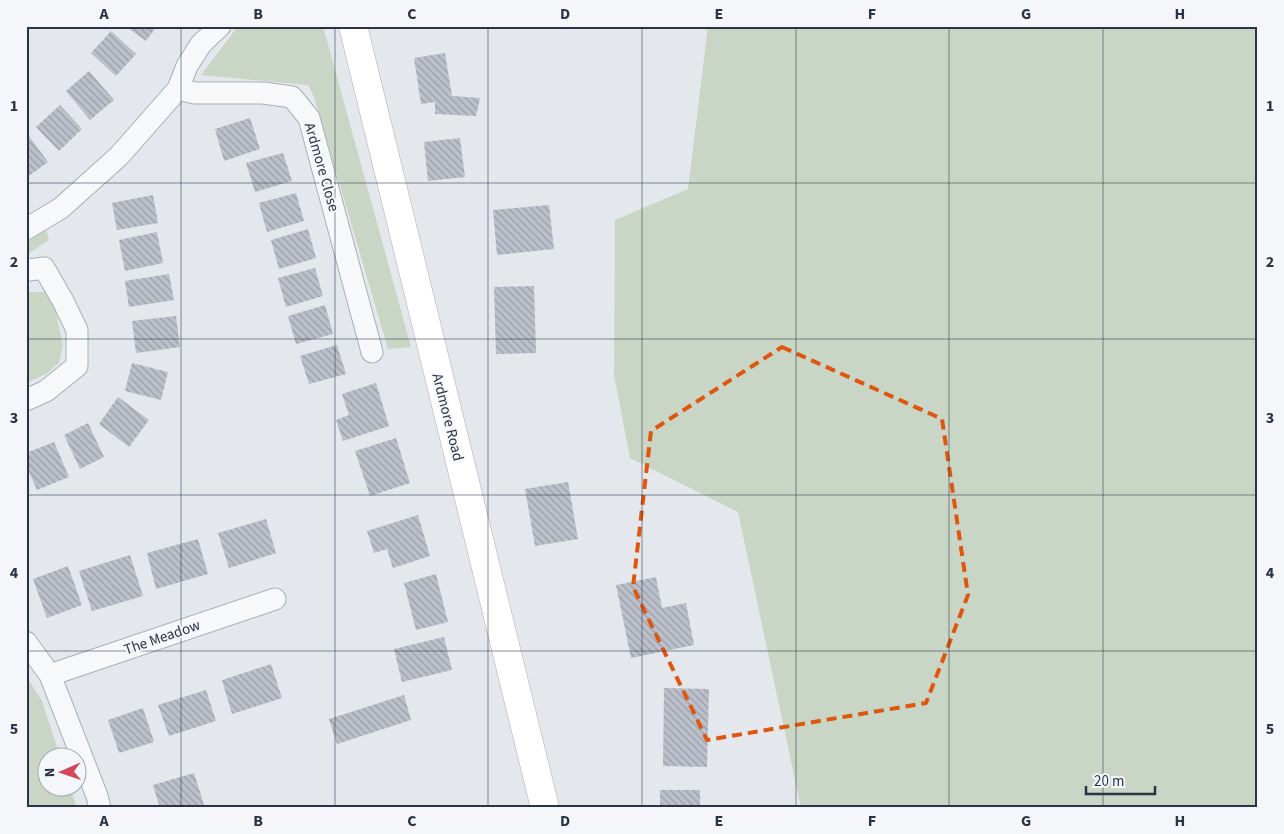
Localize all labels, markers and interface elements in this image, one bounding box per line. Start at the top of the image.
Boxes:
text: A [98,3,109,25]
text: B [253,3,263,25]
text: C [407,3,417,25]
text: D [560,3,570,25]
text: E [715,3,723,25]
text: F [868,3,876,25]
text: G [1021,3,1031,25]
text: H [1175,3,1185,25]
text: 1 [10,95,18,117]
text: 1 [1266,95,1274,117]
street label: Ardmore Close [299,120,344,214]
text: 2 [10,251,18,273]
text: 2 [1266,251,1274,273]
street label: Ardmore Road [426,371,469,463]
text: 3 [10,407,18,429]
text: 3 [1266,407,1274,429]
text: 4 [10,562,19,584]
text: 4 [1266,562,1275,584]
street label: The Meadow [121,615,203,660]
text: 5 [10,718,18,740]
text: 5 [1266,718,1274,740]
north arrow [38,746,88,796]
scale bar [1086,764,1155,796]
text: N [40,767,60,777]
text: 20 m [1094,771,1124,792]
text: A [98,810,109,832]
text: B [253,810,263,832]
text: C [407,810,417,832]
text: D [560,810,570,832]
text: E [715,810,723,832]
text: F [868,810,876,832]
text: G [1021,810,1031,832]
text: H [1175,810,1185,832]

